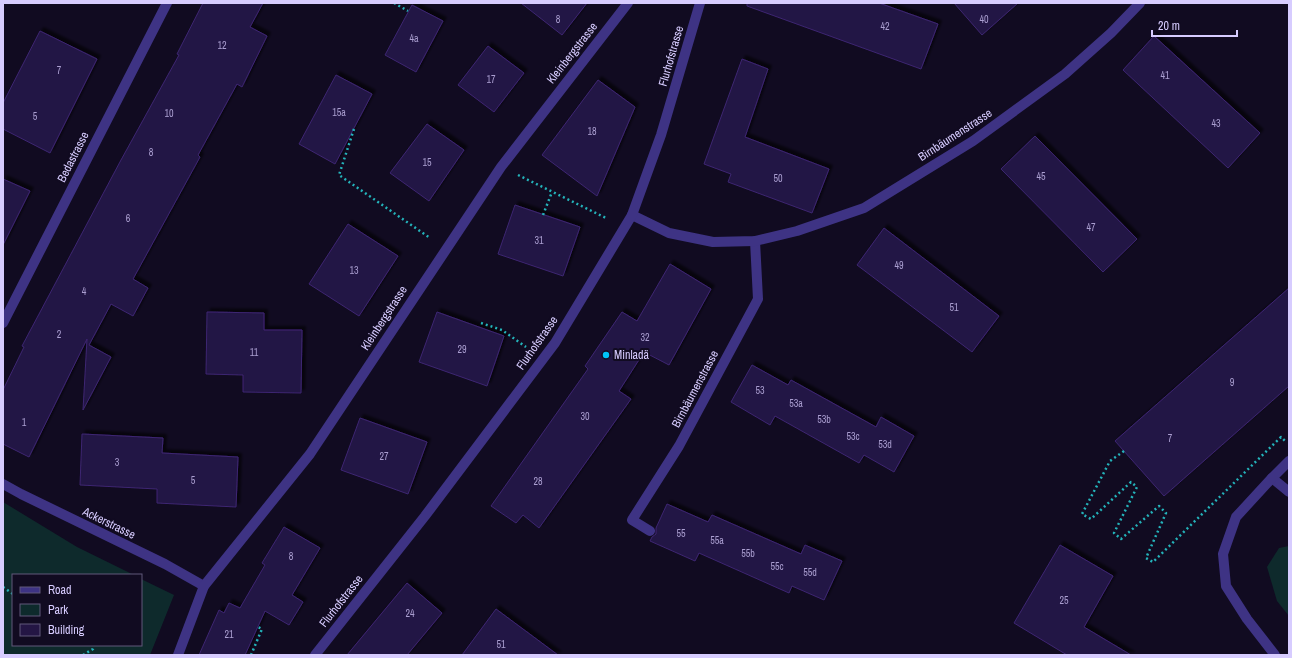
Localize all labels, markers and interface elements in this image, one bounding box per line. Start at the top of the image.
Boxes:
scale bar [1152,12,1237,38]
house number: 8 [556,13,561,26]
house number: 40 [979,13,989,26]
text: 20 m [1158,18,1180,34]
street label: Kleinbergstrasse [543,19,601,87]
house number: 42 [880,20,890,33]
street label: Flurhofstrasse [655,24,687,88]
house number: 4a [409,32,419,45]
house number: 12 [217,39,227,52]
house number: 7 [57,64,62,77]
house number: 41 [1160,69,1170,82]
house number: 17 [486,73,496,86]
street label: Birnbäumenstrasse [915,105,995,165]
house number: 15a [332,106,346,119]
house number: 10 [164,107,174,120]
house number: 5 [33,110,38,123]
house number: 43 [1211,117,1221,130]
house number: 18 [587,125,597,138]
street label: Bedastrasse [53,129,93,185]
house number: 8 [149,146,154,159]
house number: 15 [422,156,432,169]
house number: 45 [1036,170,1046,183]
house number: 50 [773,172,783,185]
house number: 6 [126,212,131,225]
house number: 47 [1086,221,1096,234]
house number: 31 [534,234,544,247]
house number: 49 [894,259,904,272]
house number: 13 [349,264,359,277]
street label: Kleinbergstrasse [357,283,411,353]
house number: 4 [82,285,87,298]
house number: 51 [949,301,959,314]
street label: Flurhofstrasse [513,313,561,373]
house number: 2 [57,328,62,341]
house number: 32 [640,331,650,344]
house number: 29 [457,343,467,356]
house number: 11 [250,346,259,359]
place label: Minladä [614,347,650,363]
street label: Birnbäumenstrasse [668,348,722,430]
marker: Minladä [601,350,611,360]
house number: 9 [1230,376,1235,389]
house number: 53 [755,384,765,397]
house number: 53a [789,397,803,410]
house number: 30 [580,410,590,423]
house number: 53b [817,413,831,426]
house number: 1 [22,416,27,429]
house number: 53c [846,430,860,443]
house number: 7 [1168,432,1173,445]
house number: 53d [878,438,892,451]
house number: 27 [379,450,389,463]
house number: 3 [115,456,120,469]
house number: 5 [191,474,196,487]
house number: 28 [533,475,543,488]
street label: Ackerstrasse [79,503,138,543]
house number: 55 [676,527,686,540]
house number: 55a [710,534,724,547]
house number: 55b [741,547,755,560]
house number: 8 [289,550,294,563]
house number: 55c [770,560,784,573]
house number: 55d [803,566,817,579]
street label: Flurhofstrasse [316,572,366,630]
legend [12,574,142,646]
text: Road [48,582,72,598]
house number: 25 [1059,594,1069,607]
text: Park [48,602,68,618]
house number: 24 [405,607,415,620]
text: Building [48,622,85,638]
house number: 21 [224,628,234,641]
house number: 51 [496,638,506,651]

